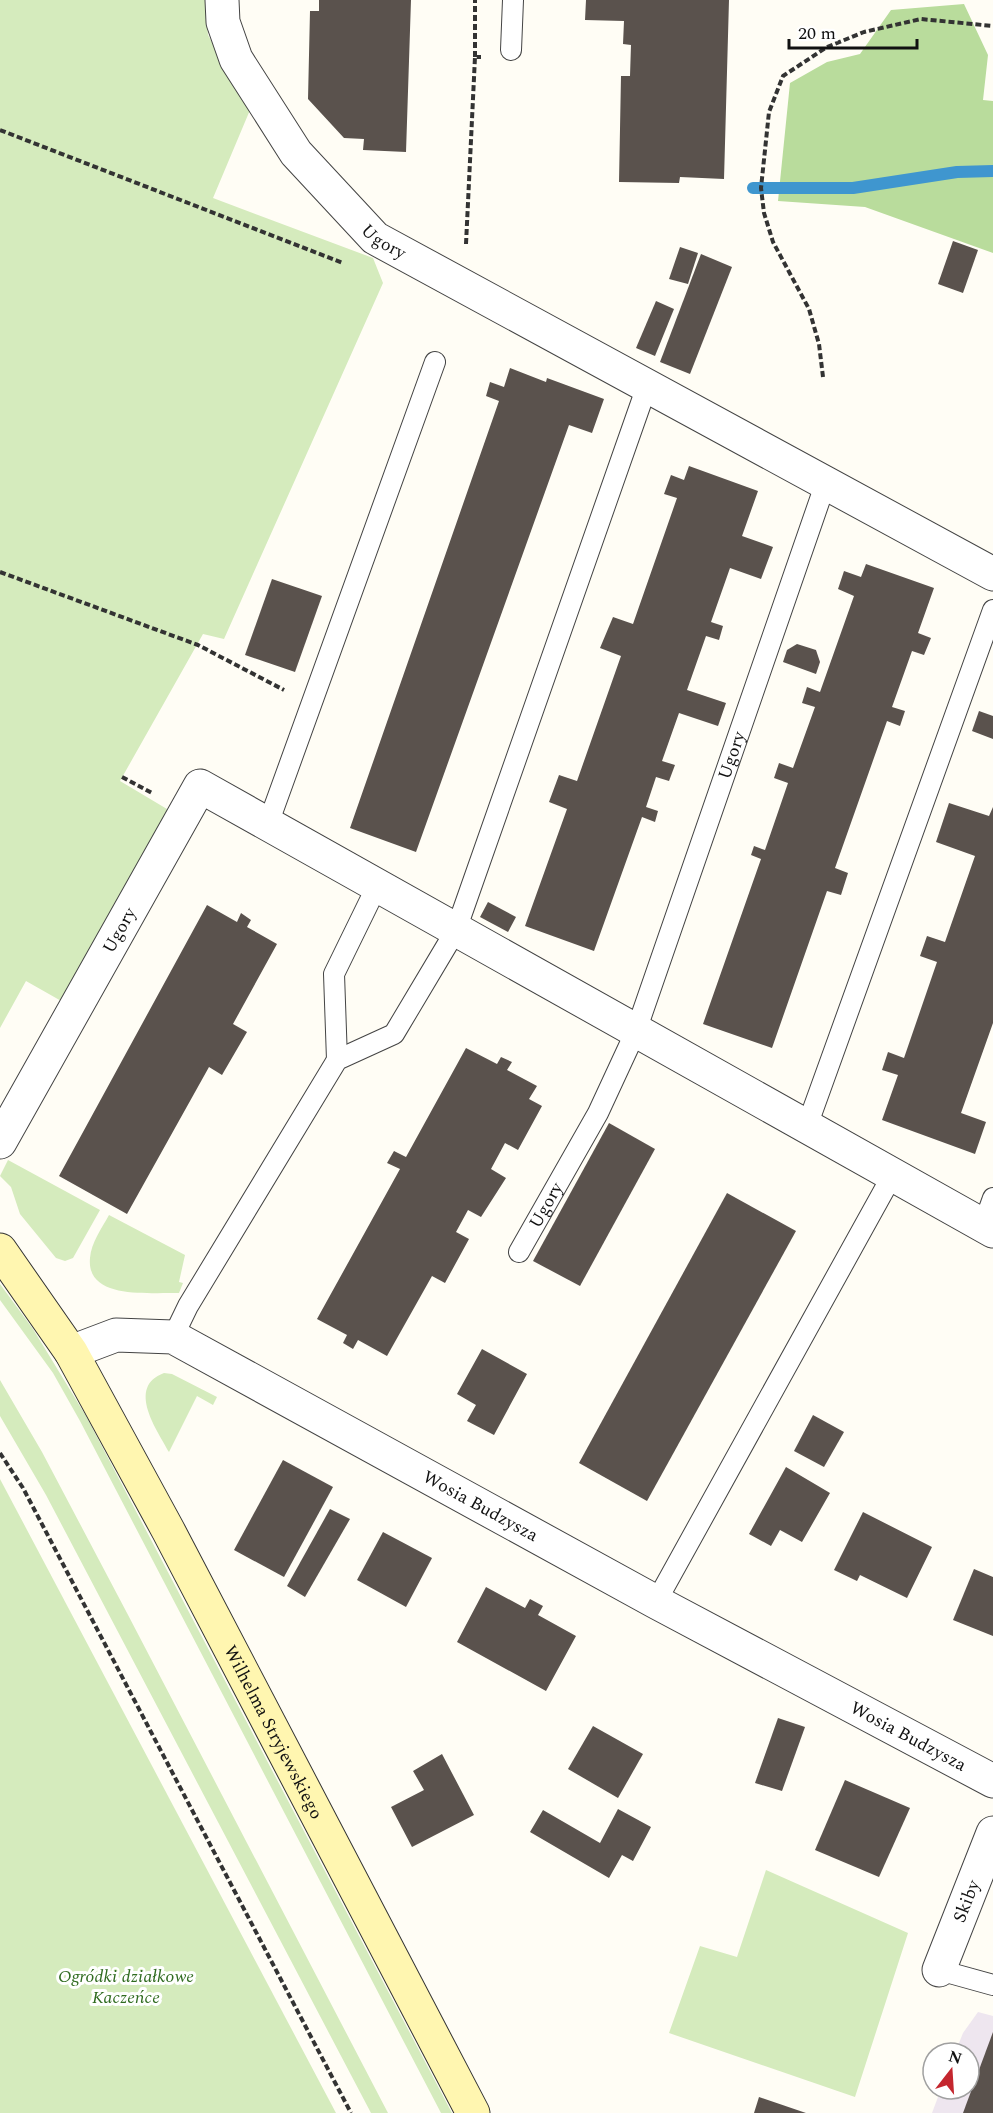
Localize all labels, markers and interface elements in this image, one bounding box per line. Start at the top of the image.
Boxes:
scale bar [789,12,916,50]
text: 20 m [798,20,836,47]
street label: Ugory [354,218,412,267]
street label: Ugory [711,727,753,783]
street label: Ugory [96,901,144,958]
street label: Ugory [522,1176,571,1233]
street label: Wosia Budzysza [418,1464,543,1549]
street label: Wilhelma Stryjewskiego [217,1641,330,1824]
street label: Wosia Budzysza [845,1695,971,1779]
street label: Skiby [946,1875,988,1927]
park label: Ogródki działkowe Kaczeńce [58,1963,194,2011]
north arrow [921,2041,981,2101]
text: N [945,2044,965,2071]

